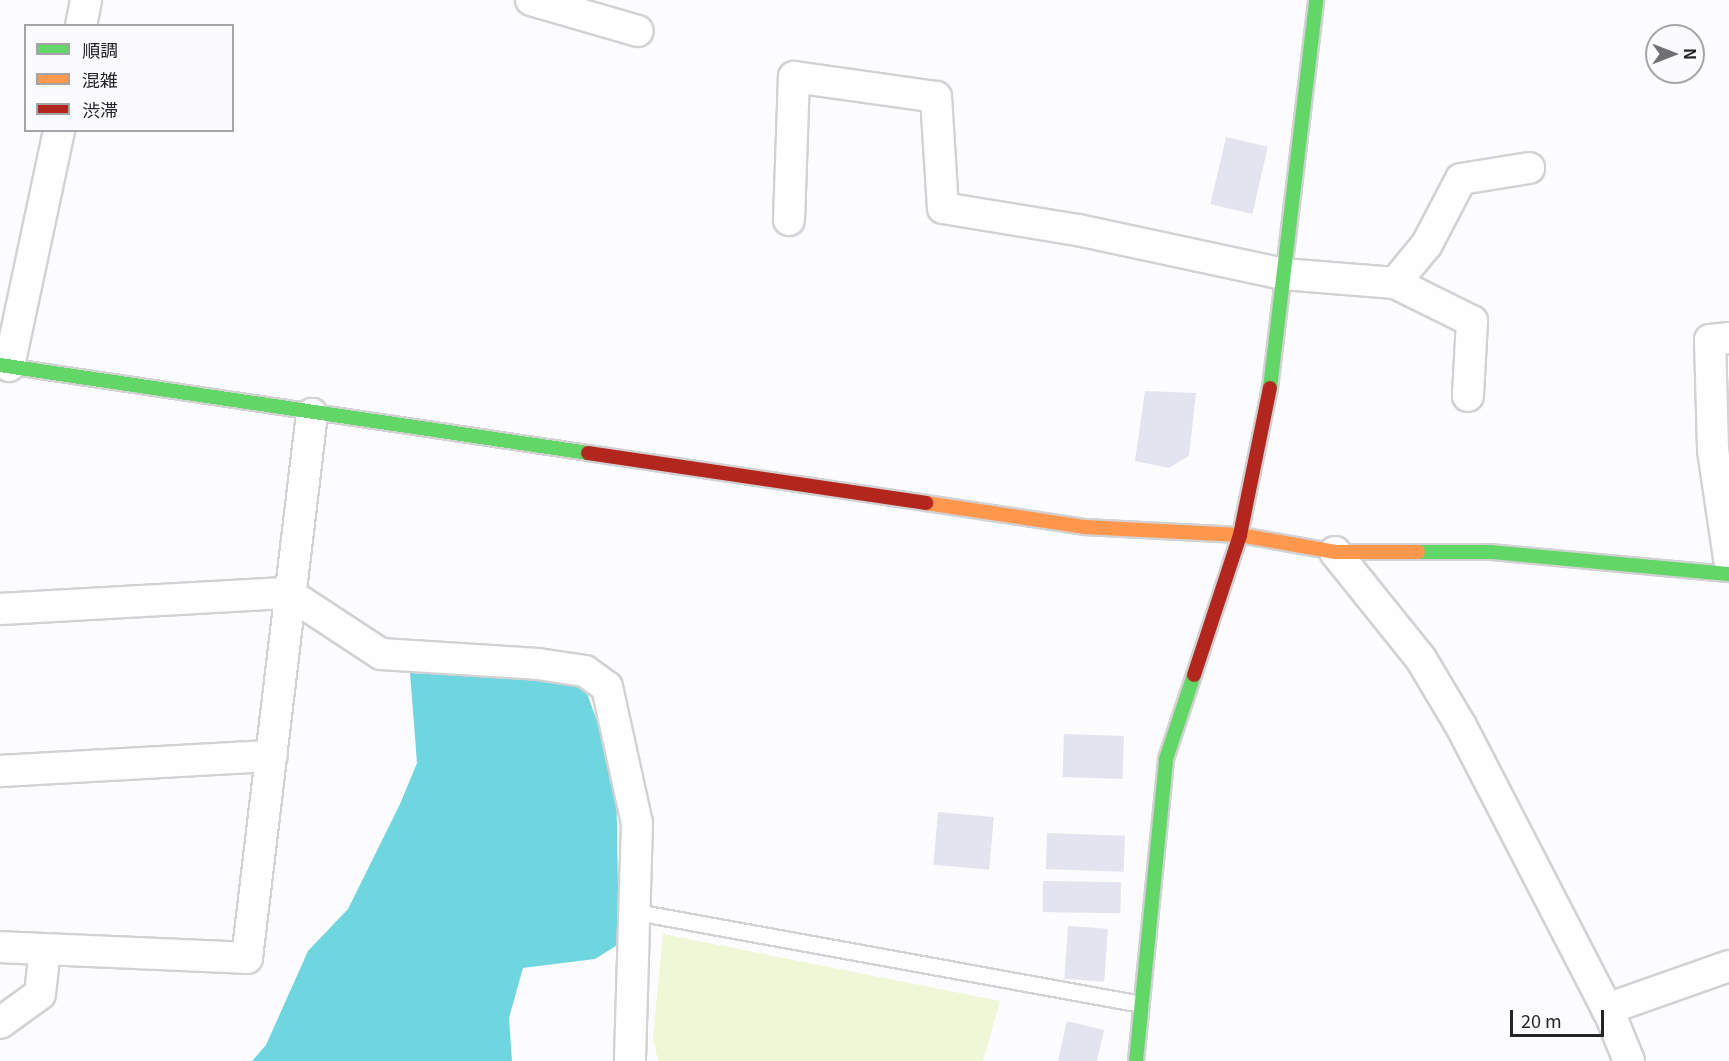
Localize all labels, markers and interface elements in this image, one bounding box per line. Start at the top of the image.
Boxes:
legend [24,24,234,132]
north arrow [1645,24,1705,84]
text: 順調 [82,36,118,62]
text: N [1679,48,1703,60]
text: 混雑 [82,66,118,92]
text: 渋滞 [82,96,118,122]
scale bar [1513,998,1608,1036]
text: 20 m [1521,1007,1562,1033]

